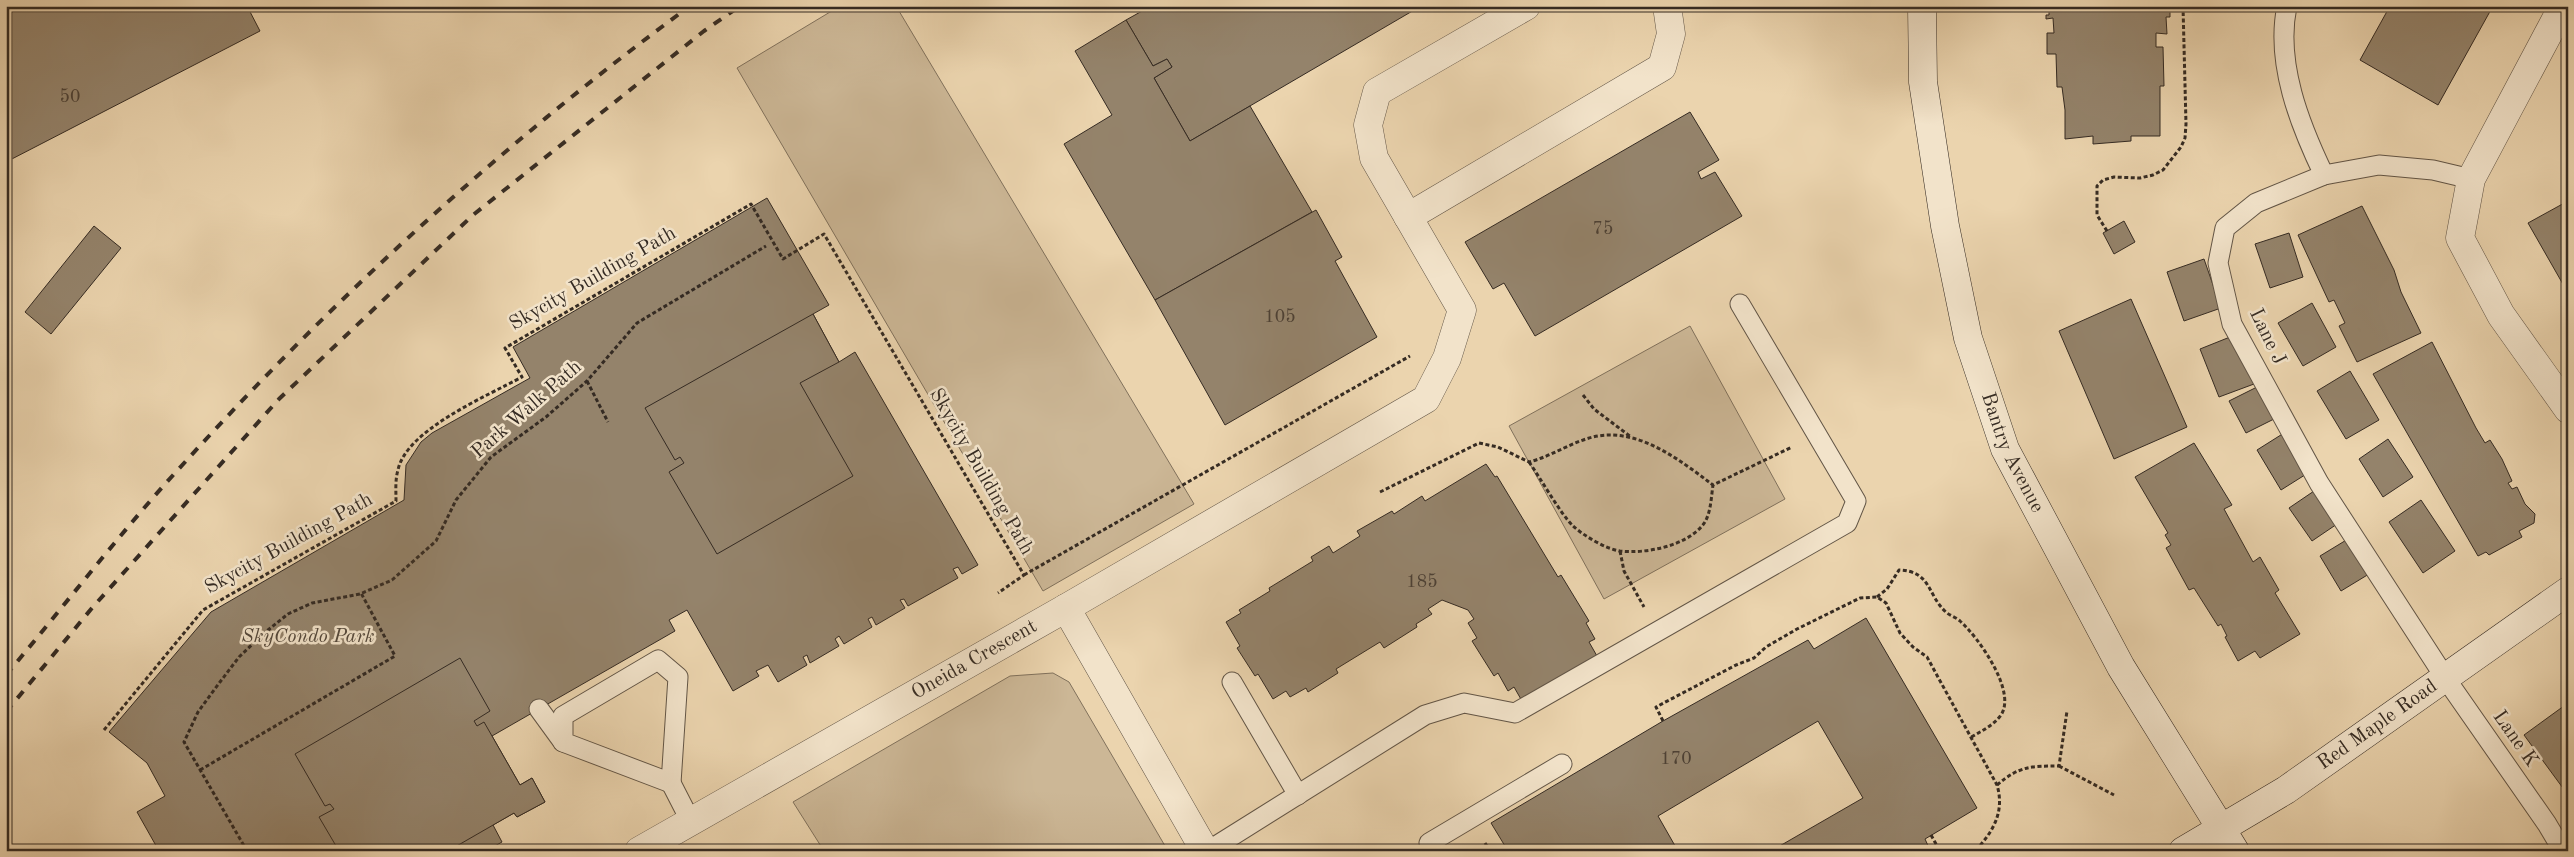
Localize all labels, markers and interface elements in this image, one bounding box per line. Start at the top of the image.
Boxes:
house number: 50 [60,88,80,106]
house number: 75 [1593,220,1613,238]
street label: Skycity Building Path [506,223,680,335]
street label: Lane J [2245,306,2289,368]
house number: 105 [1264,308,1296,326]
street label: Park Walk Path [468,357,586,463]
street label: Skycity Building Path [925,385,1037,559]
street label: Bantry Avenue [1977,390,2047,516]
street label: Skycity Building Path [202,489,376,598]
house number: 185 [1406,573,1438,591]
street label: Oneida Crescent [908,617,1041,704]
park label: SkyCondo Park [241,627,375,647]
street label: Red Maple Road [2314,676,2441,774]
street label: Lane K [2488,707,2542,771]
house number: 170 [1660,750,1692,768]

